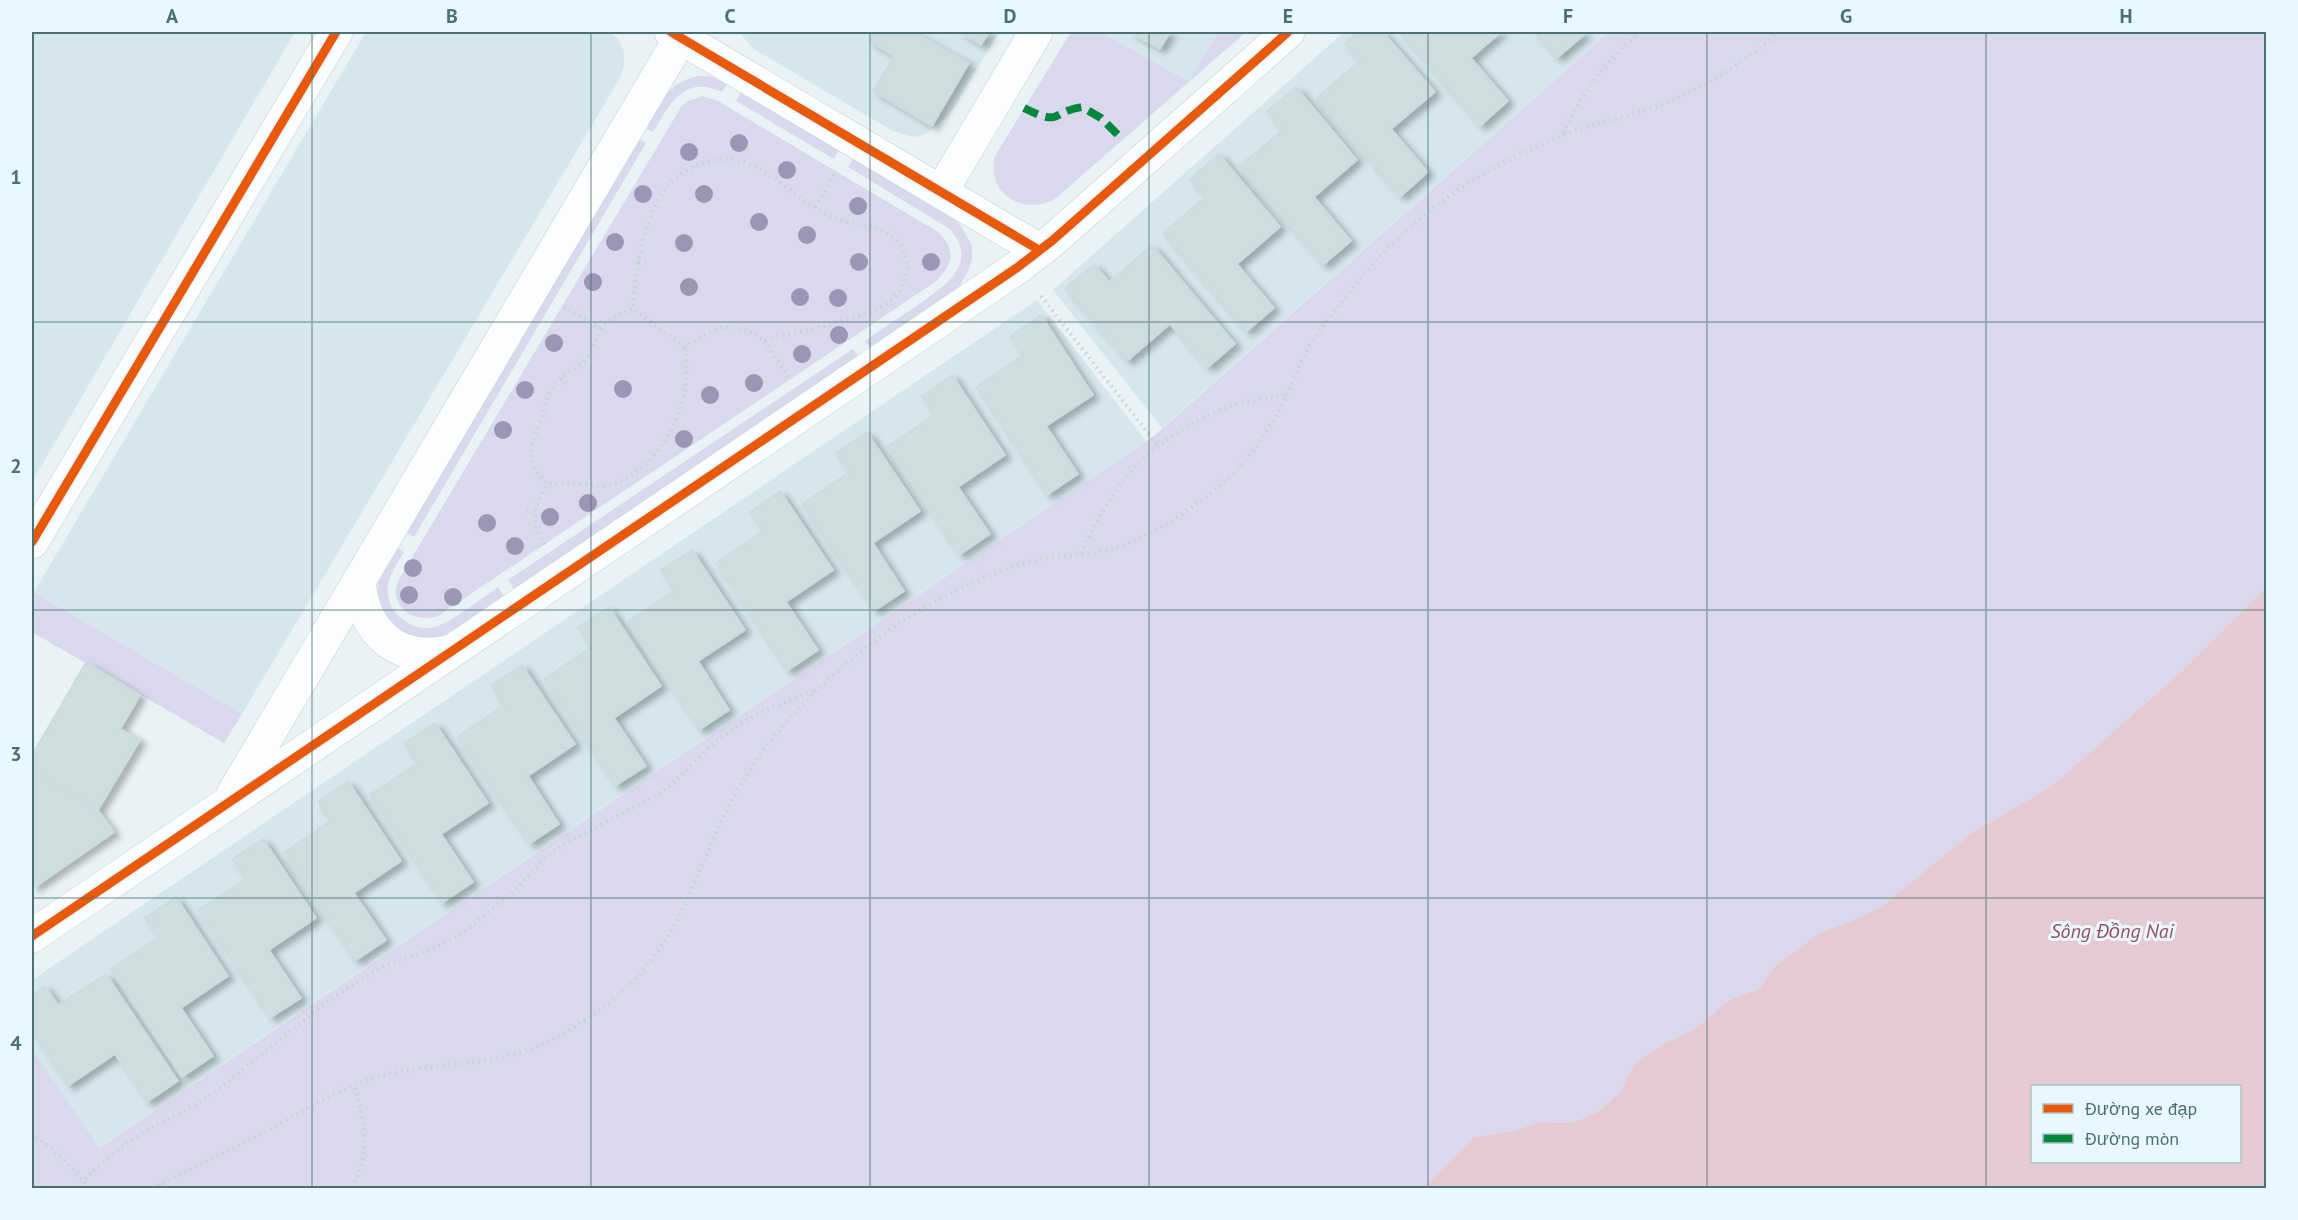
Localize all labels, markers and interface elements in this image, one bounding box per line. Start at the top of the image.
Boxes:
text: A [166,3,179,29]
text: B [446,3,458,29]
text: C [724,3,736,29]
text: D [1004,3,1017,29]
text: E [1283,3,1293,29]
text: F [1563,3,1573,29]
text: G [1840,3,1852,29]
text: H [2119,3,2133,29]
text: 1 [10,164,22,190]
text: 2 [10,453,22,479]
text: 3 [10,741,22,767]
water label: Sông Đồng Nai [2050,918,2174,944]
text: 4 [10,1030,22,1056]
legend [2031,1085,2241,1163]
text: Đường xe đạp [2084,1097,2197,1120]
text: Đường mòn [2084,1127,2179,1150]

